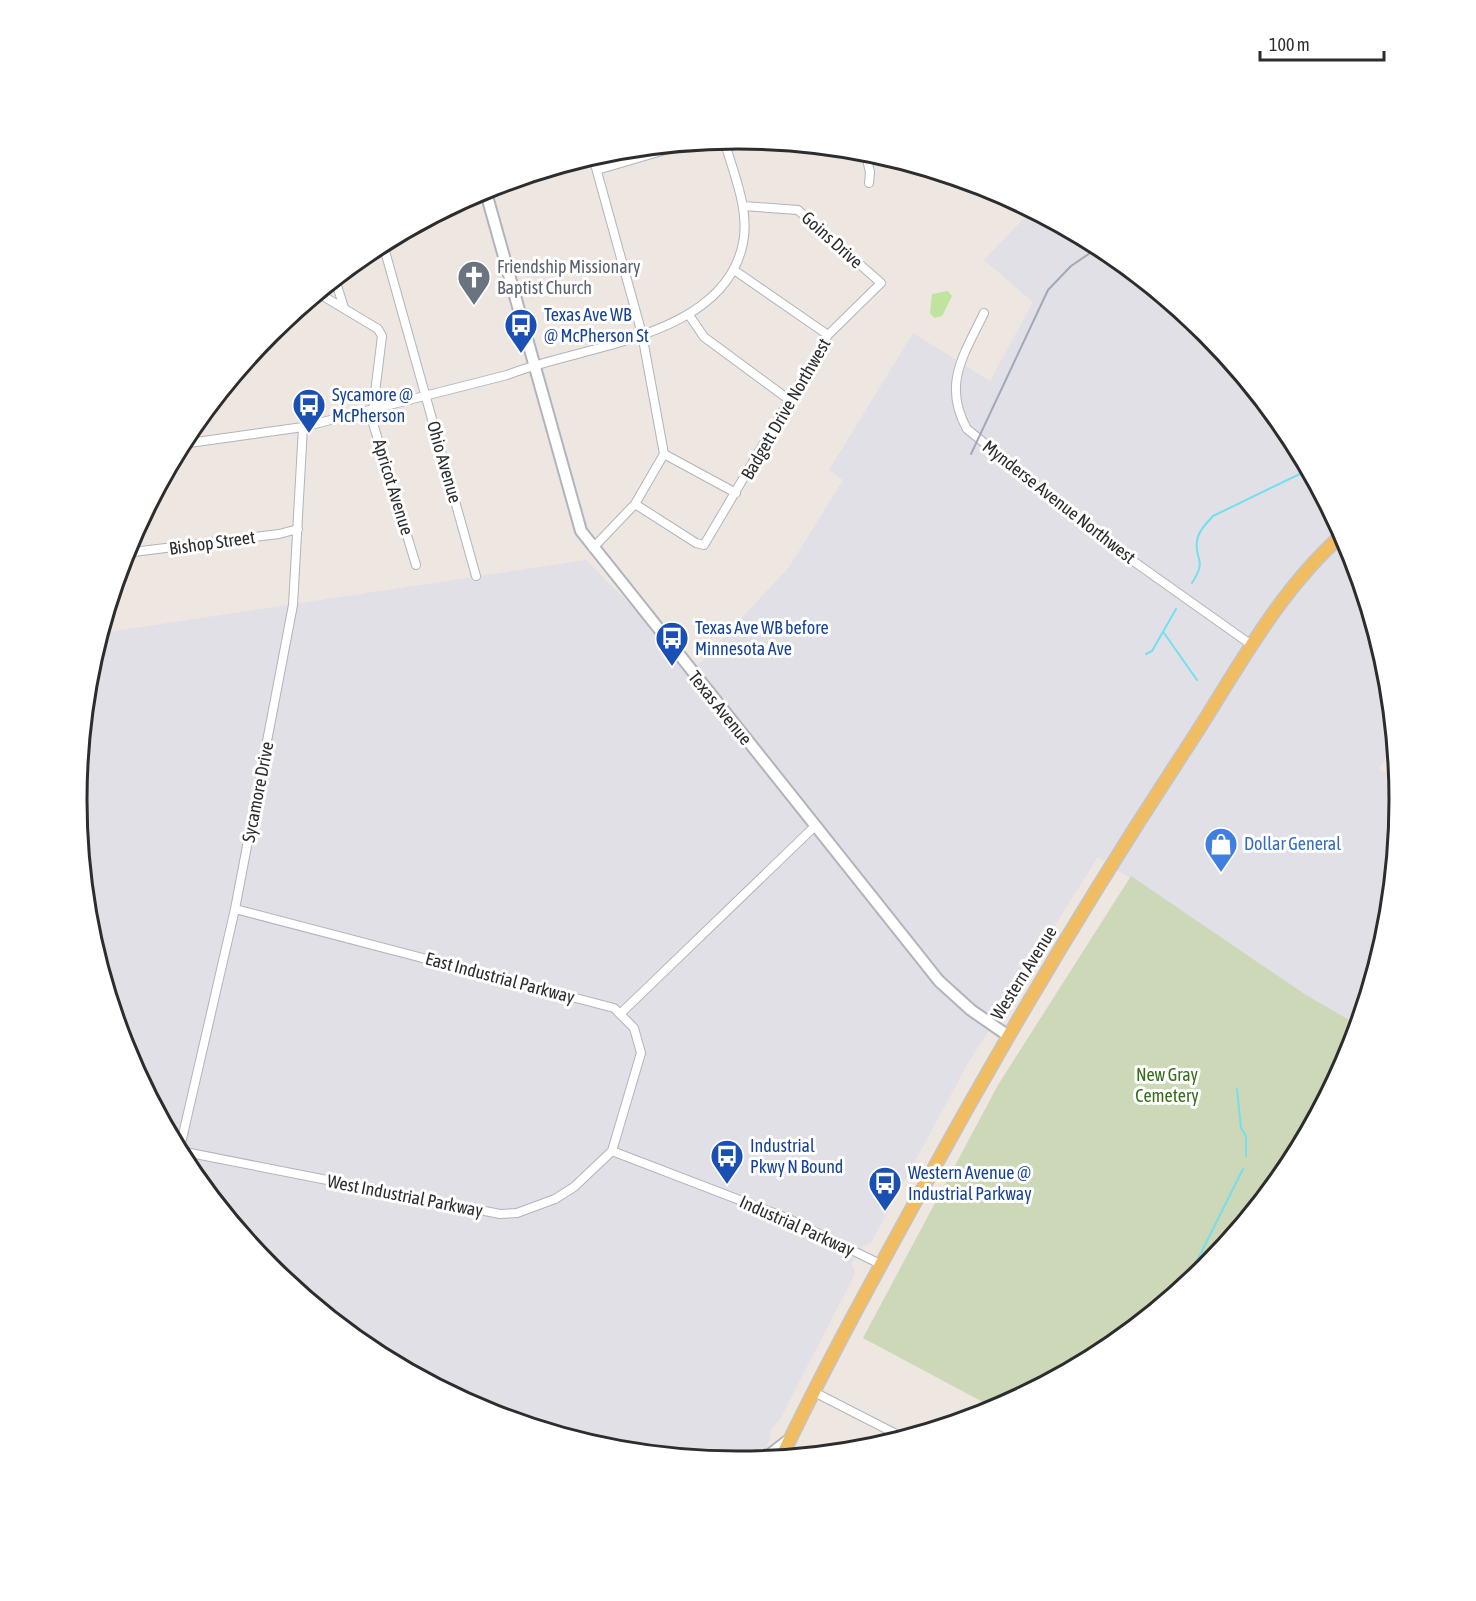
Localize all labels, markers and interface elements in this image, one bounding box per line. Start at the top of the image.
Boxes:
scale bar [1260,24,1384,62]
text: 100 m [1269,34,1310,55]
street label: Goins Drive [798,207,867,272]
place label: Friendship Missionary Baptist Church [497,256,640,298]
church icon: Friendship Missionary Baptist Church [456,259,492,306]
place label: Texas Ave WB @ McPherson St [544,304,649,346]
bus stop icon: Texas Ave WB @ McPherson St [503,307,539,354]
street label: Badgett Drive Northwest [737,334,835,483]
place label: Sycamore @ McPherson [332,384,413,426]
bus stop icon: Sycamore @ McPherson [291,387,327,434]
street label: Ohio Avenue [423,419,466,505]
street label: Mynderse Avenue Northwest [979,435,1140,568]
street label: Apricot Avenue [369,436,418,537]
street label: Bishop Street [168,526,256,559]
place label: Texas Ave WB before Minnesota Ave [695,617,829,659]
bus stop icon: Texas Ave WB before Minnesota Ave [654,620,690,667]
street label: Texas Avenue [684,666,757,749]
street label: Sycamore Drive [237,740,278,844]
shop icon: Dollar General [1203,826,1239,873]
place label: Dollar General [1244,833,1341,854]
street label: Western Avenue [986,922,1061,1023]
street label: East Industrial Parkway [423,947,577,1008]
park label: New Gray Cemetery [1135,1064,1199,1106]
place label: Industrial Pkwy N Bound [750,1135,843,1177]
bus stop icon: Industrial Pkwy N Bound [709,1138,745,1185]
place label: Western Avenue @ Industrial Parkway [908,1162,1032,1204]
bus stop icon: Western Avenue @ Industrial Parkway [867,1165,903,1212]
street label: West Industrial Parkway [325,1170,485,1221]
street label: Industrial Parkway [736,1191,858,1260]

